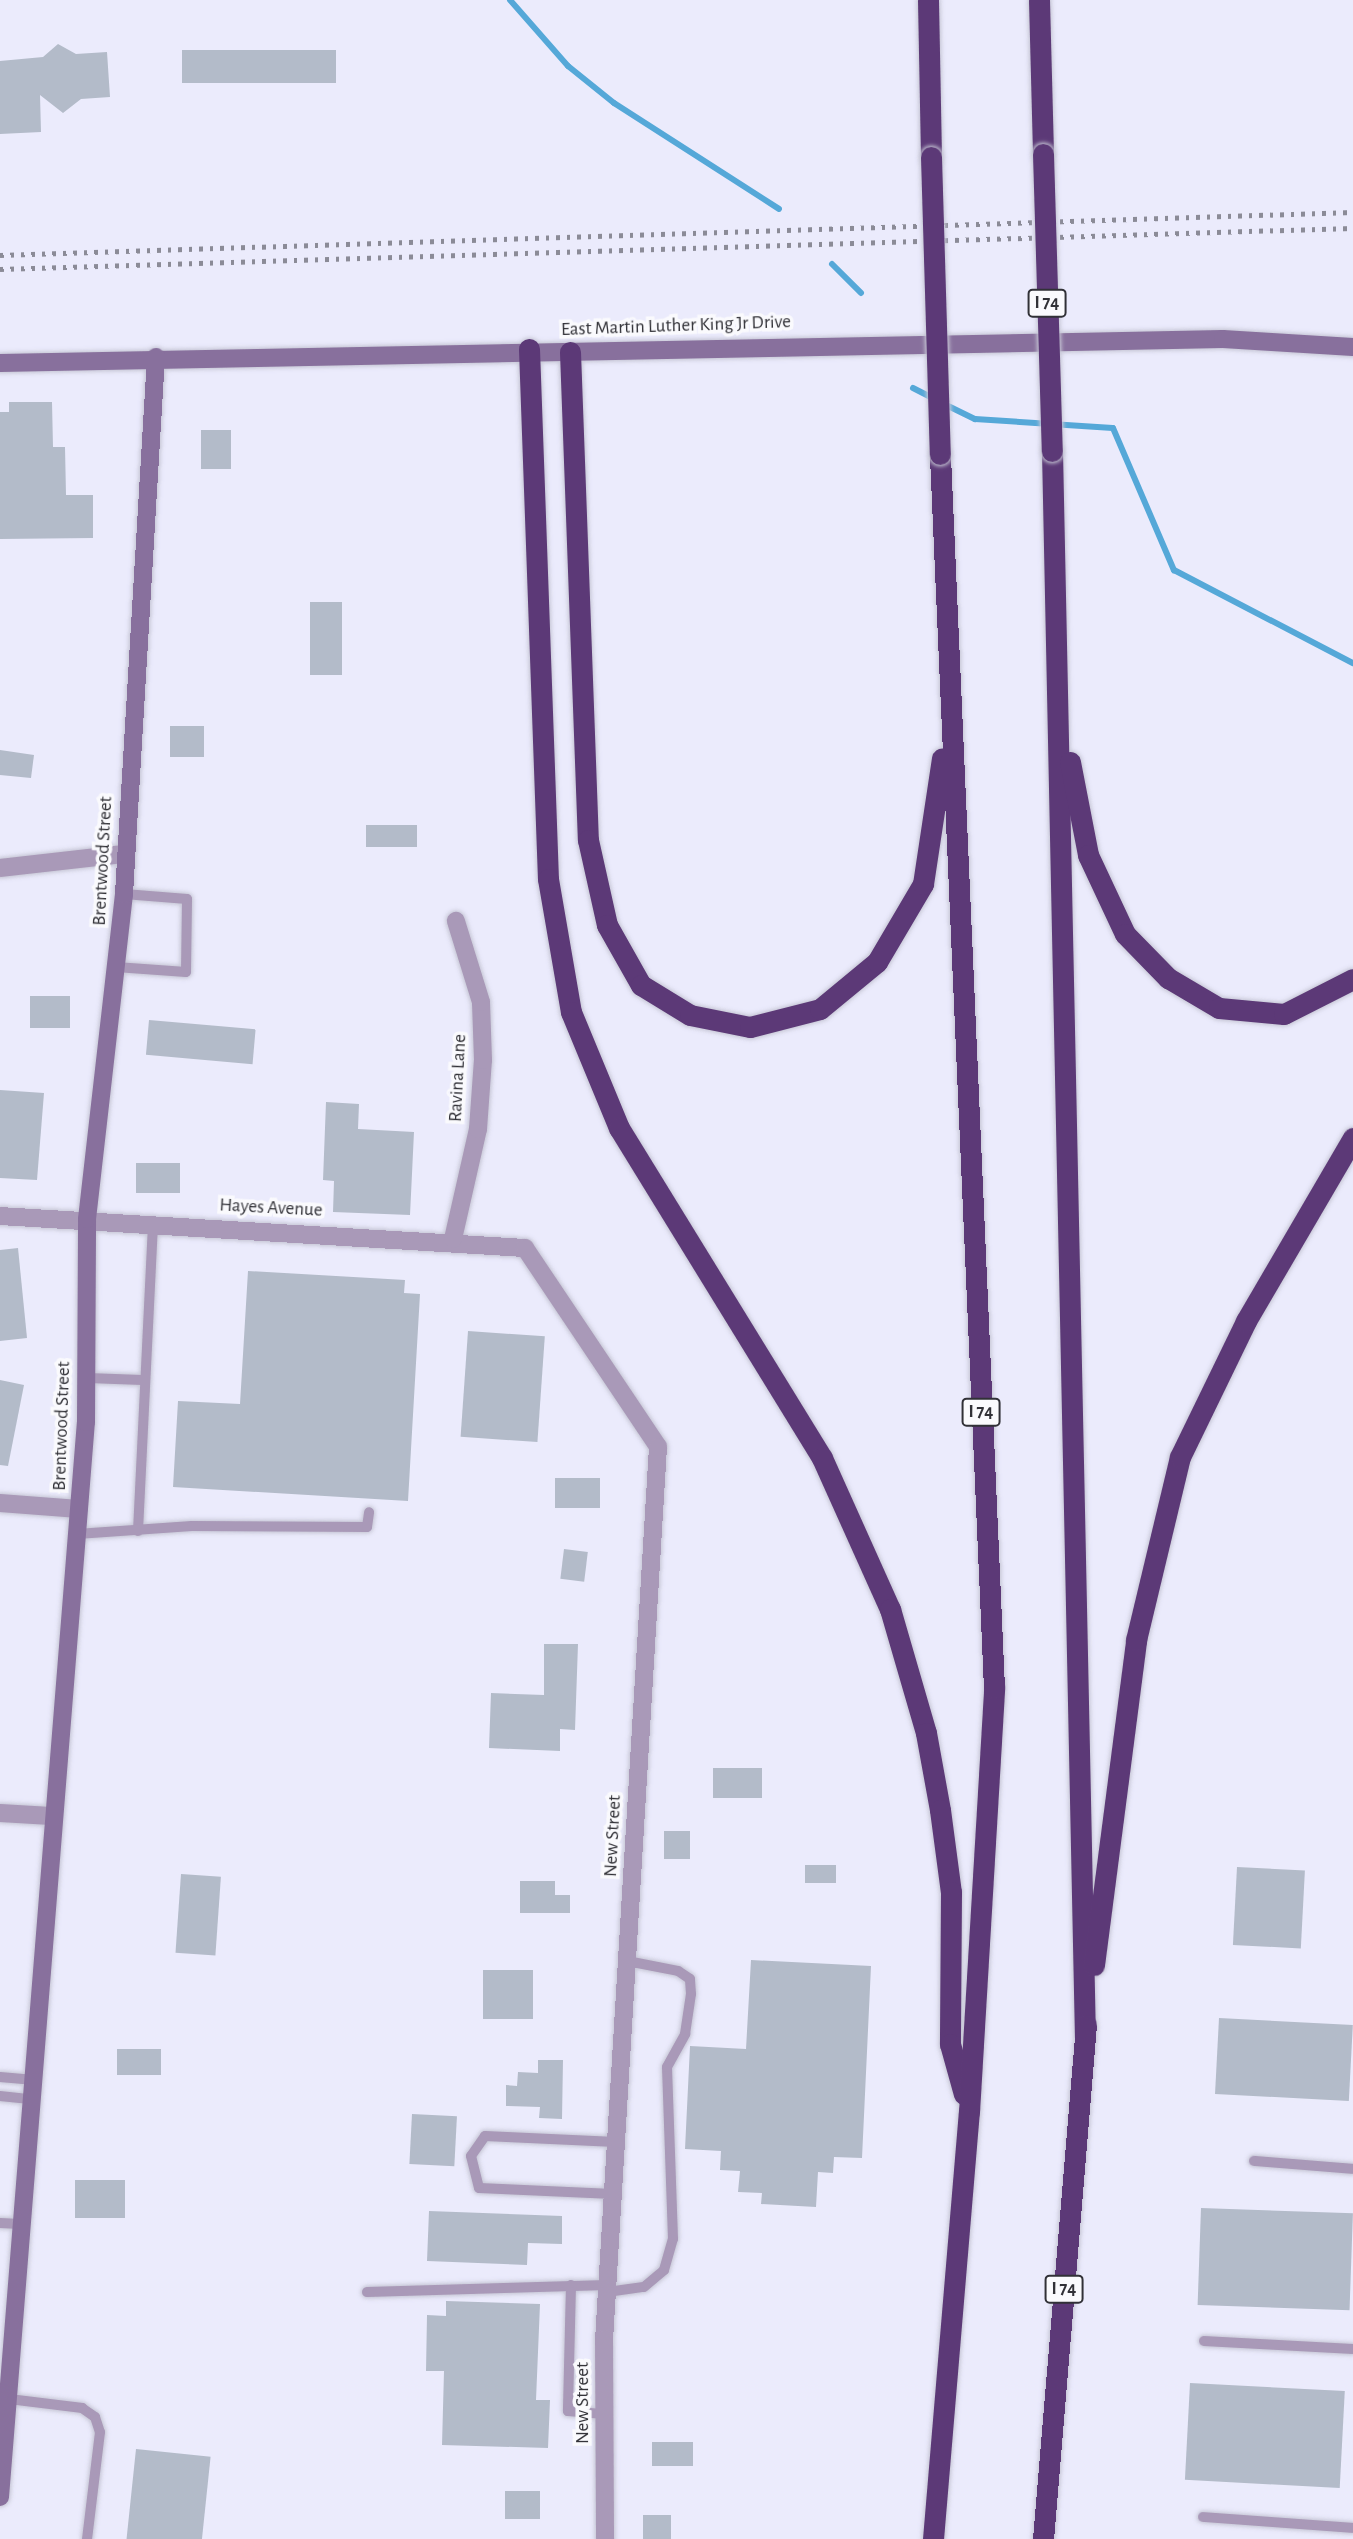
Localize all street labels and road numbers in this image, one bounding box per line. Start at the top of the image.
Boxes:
road number: I 74 [1026,288,1068,318]
street label: East Martin Luther King Jr Drive [561,311,791,341]
street label: Brentwood Street [88,796,118,926]
street label: Ravina Lane [444,1033,472,1123]
street label: Hayes Avenue [219,1194,323,1222]
street label: Brentwood Street [48,1361,76,1491]
road number: I 74 [960,1398,1002,1427]
street label: New Street [599,1794,627,1878]
road number: I 74 [1043,2274,1085,2304]
street label: New Street [572,2362,594,2444]

